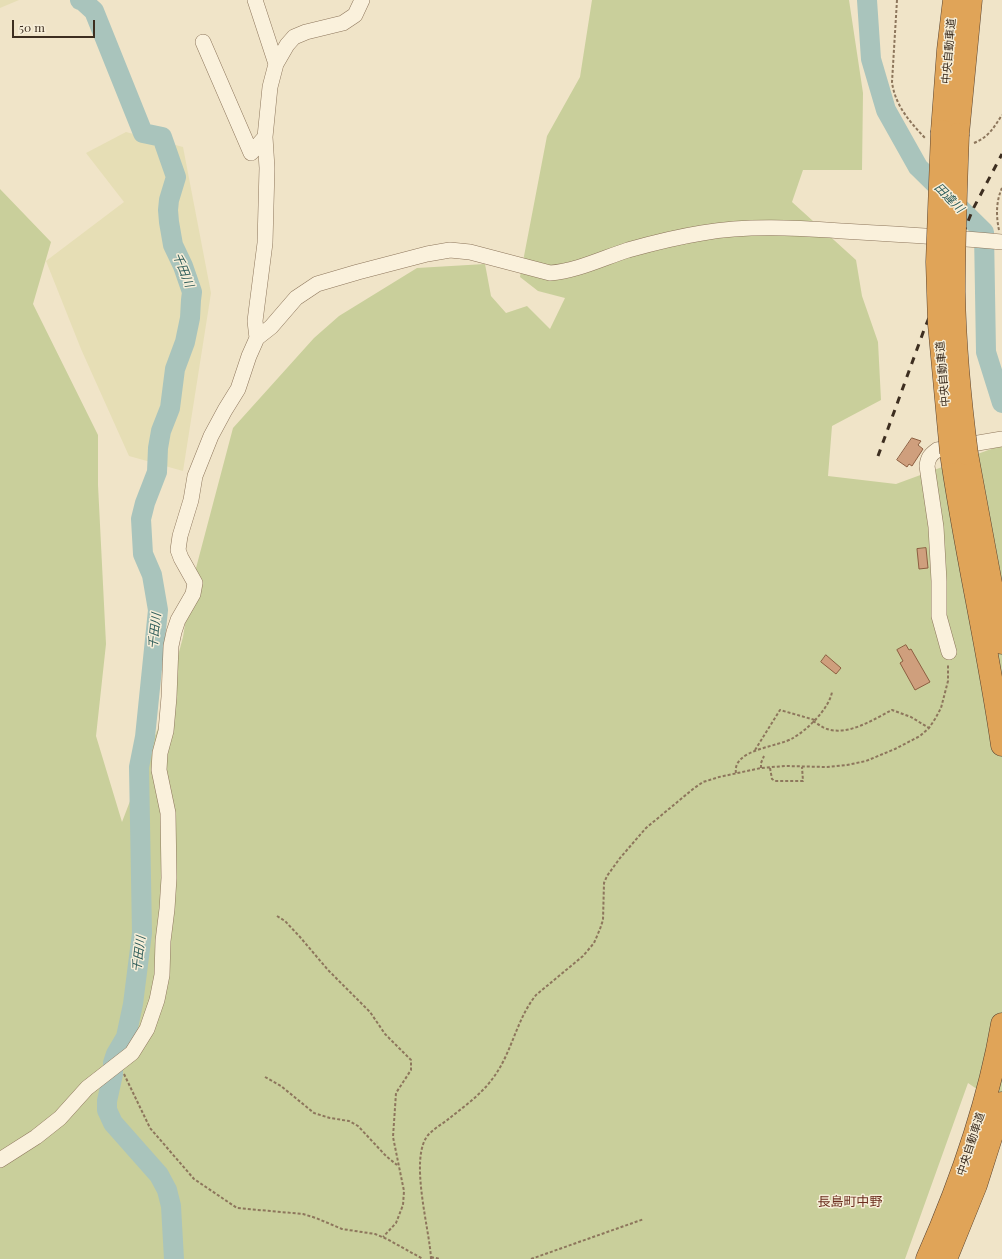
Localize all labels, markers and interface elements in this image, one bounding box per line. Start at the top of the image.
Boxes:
scale bar [14,12,97,38]
street label: 中央自動車道 [940,18,958,84]
text: 50 m [19,19,45,35]
water label: 田違川 [931,180,967,216]
water label: 千田川 [170,251,196,289]
street label: 中央自動車道 [934,341,952,407]
water label: 千田川 [146,612,164,650]
water label: 千田川 [130,935,148,973]
street label: 中央自動車道 [955,1111,987,1177]
district label: 長島町中野 [818,1194,882,1210]

